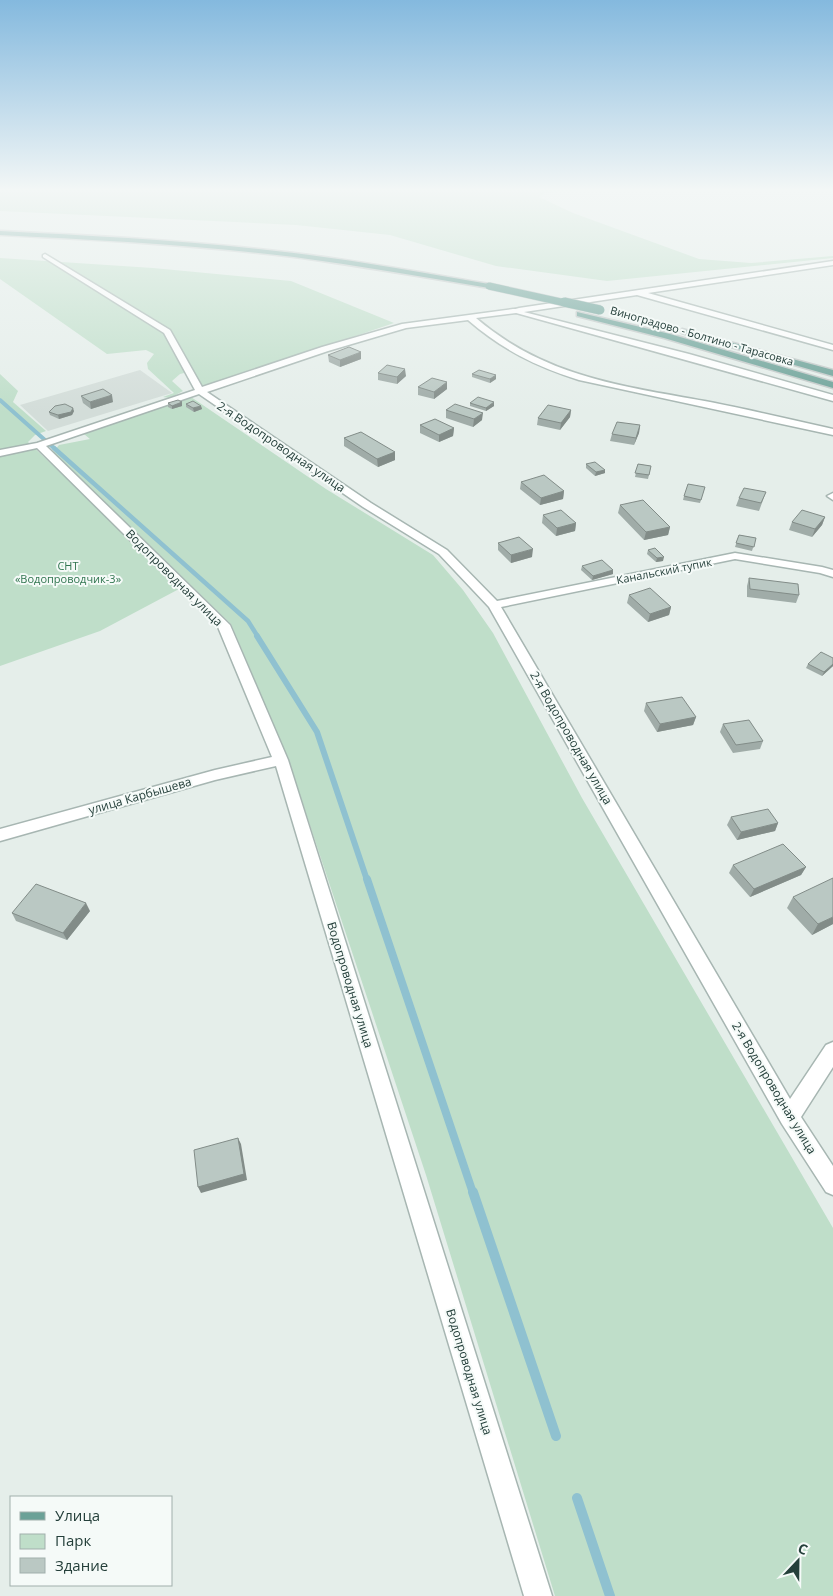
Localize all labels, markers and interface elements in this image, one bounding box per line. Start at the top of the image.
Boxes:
street label: Виноградово - Болтино - Тарасовка [609,302,796,369]
street label: 2-я Водопроводная улица [214,397,349,496]
street label: Водопроводная улица [122,525,227,630]
street label: Канальский тупик [615,554,713,587]
park label: СНТ «Водопроводчик-3» [15,558,122,586]
street label: 2-я Водопроводная улица [526,668,617,808]
street label: улица Карбышева [86,773,193,818]
street label: Водопроводная улица [323,920,378,1050]
street label: 2-я Водопроводная улица [728,1019,821,1157]
street label: Водопроводная улица [442,1307,497,1437]
legend [10,1496,172,1586]
text: Улица [55,1505,100,1525]
text: Парк [55,1530,91,1550]
north arrow [773,1536,823,1586]
text: С [795,1538,811,1559]
text: Здание [55,1555,108,1575]

